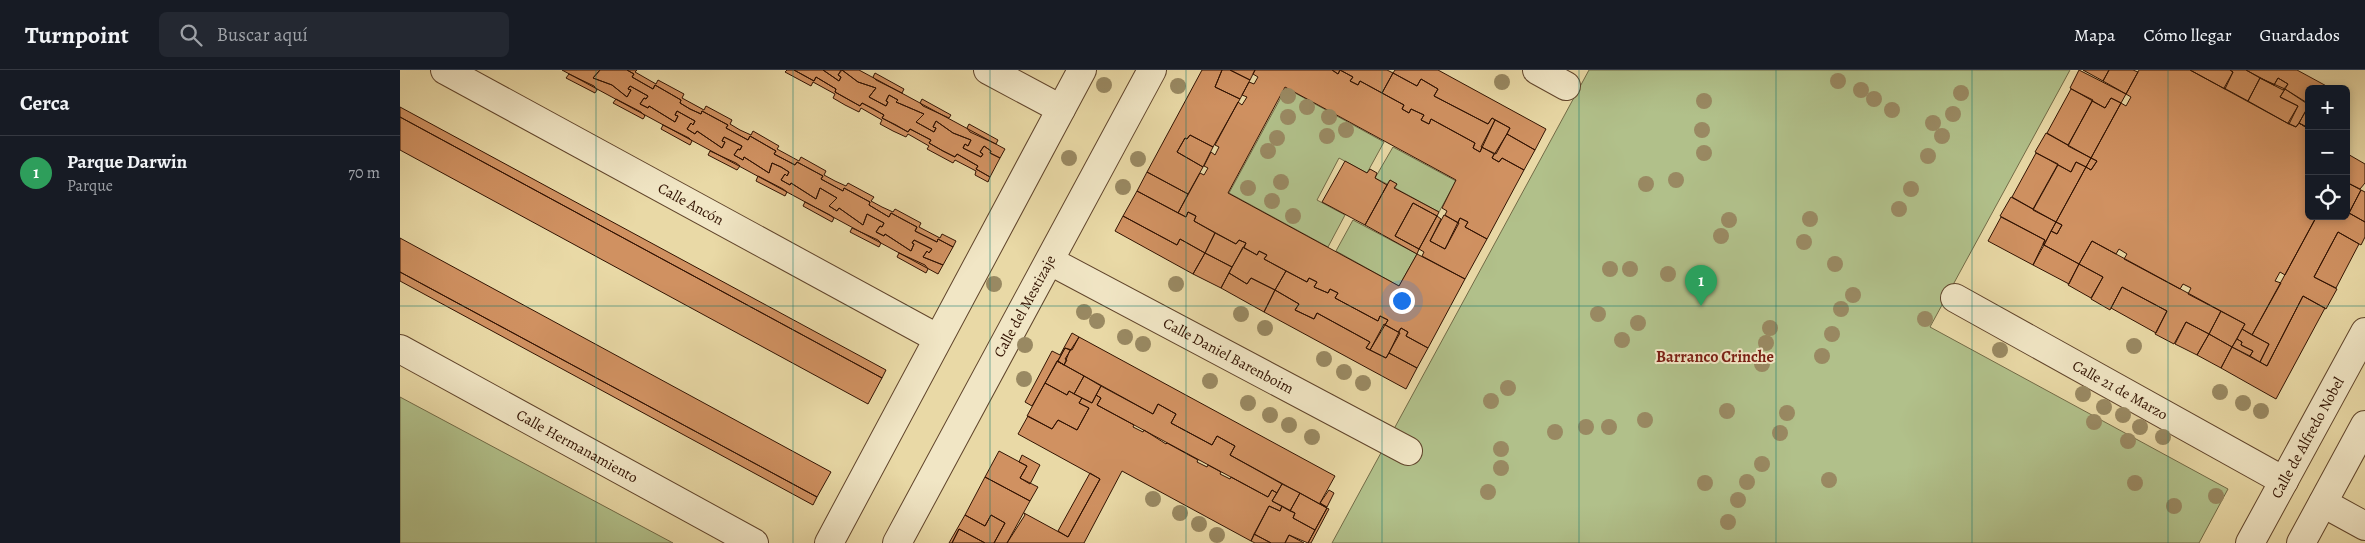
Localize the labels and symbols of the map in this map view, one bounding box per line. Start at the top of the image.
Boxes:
street label: Calle Ancón [654,178,727,230]
street label: Calle del Mestizaje [989,251,1061,361]
pin: 1 [1685,265,1717,306]
your location [1389,288,1415,314]
street label: Calle Daniel Barenboim [1160,313,1298,399]
district label: Barranco Crinche [1656,346,1774,368]
street label: Calle 21 de Marzo [2069,355,2171,424]
street label: Calle de Alfredo Nobel [2266,373,2349,502]
street label: Calle Hermanamiento [513,405,641,487]

